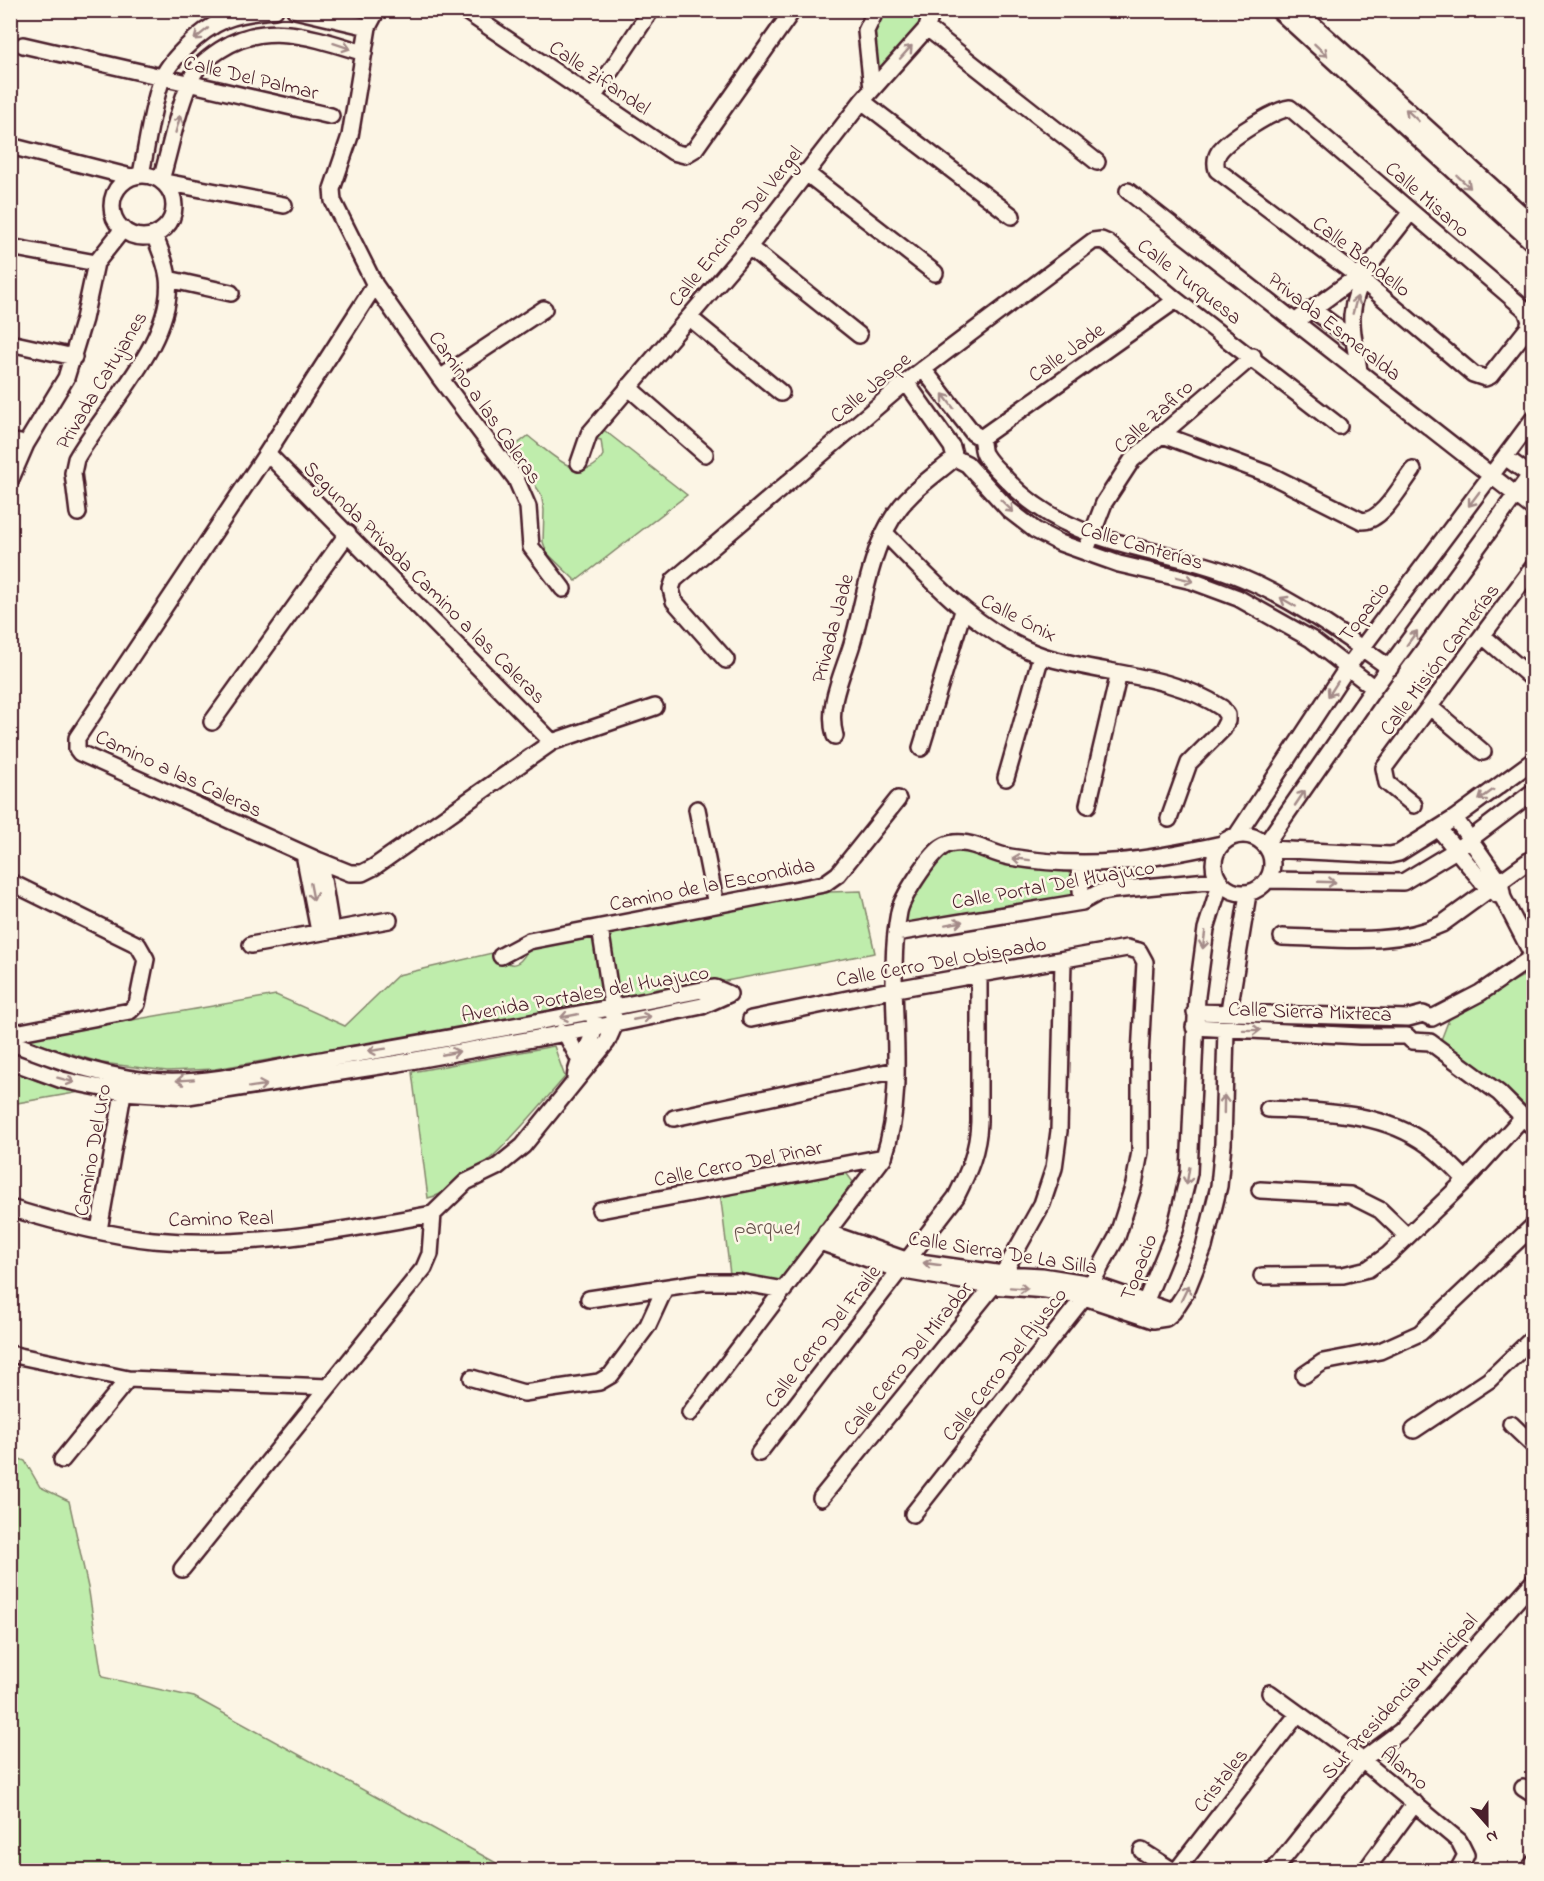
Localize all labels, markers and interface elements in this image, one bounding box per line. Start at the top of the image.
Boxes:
one-way arrow [193,27,209,40]
street label: Calle Zifandel [542,34,656,124]
one-way arrow [332,42,351,53]
one-way arrow [1313,43,1328,57]
one-way arrow [899,45,913,60]
street label: Calle Del Palmar [180,49,322,109]
one-way arrow [1405,108,1420,122]
one-way arrow [173,115,184,134]
street label: Calle Encinos Del Vergel [662,140,813,316]
street label: Calle Misano [1377,155,1476,246]
one-way arrow [1456,175,1471,189]
street label: Calle Bendello [1305,210,1416,306]
street label: Calle Turquesa [1130,232,1248,333]
street label: Privada Esmeralda [1260,266,1407,389]
one-way arrow [1350,296,1361,315]
street label: Privada Catujanes [49,306,156,456]
street label: Calle Jade [1023,316,1112,391]
street label: Camino a las Caleras [420,325,549,491]
street label: Calle Jaspe [824,345,919,431]
street label: Calle Zafiro [1108,373,1201,462]
one-way arrow [942,393,955,409]
street label: Segunda Privada Camino a las Caleras [294,455,552,713]
one-way arrow [1468,491,1481,507]
one-way arrow [999,499,1014,514]
street label: Calle Canterías [1076,515,1206,579]
street label: Privada Jade [805,570,863,686]
one-way arrow [1175,574,1194,586]
street label: Topacio [1333,576,1398,649]
street label: Calle Misión Canterías [1373,578,1508,743]
street label: Calle Ónix [975,587,1061,651]
one-way arrow [1280,595,1297,607]
one-way arrow [1406,630,1418,646]
one-way arrow [1327,680,1339,697]
street label: Camino a las Caleras [90,723,267,827]
one-way arrow [1479,789,1495,801]
one-way arrow [1294,790,1306,806]
street label: Camino de la Escondida [607,851,818,921]
street label: Calle Portal Del Huajuco [950,853,1157,919]
one-way arrow [1012,853,1031,864]
one-way arrow [1316,876,1336,888]
one-way arrow [307,882,318,902]
one-way arrow [943,917,963,928]
one-way arrow [1199,929,1210,949]
street label: Calle Cerro Del Obispado [834,930,1049,996]
street label: Avenida Portales del Huajuco [459,958,712,1032]
street label: Calle Sierra Mixteca [1227,995,1392,1031]
one-way arrow [560,1011,579,1022]
one-way arrow [633,1012,652,1024]
one-way arrow [1242,1024,1262,1036]
one-way arrow [368,1045,388,1056]
one-way arrow [440,1047,460,1058]
one-way arrow [56,1075,75,1087]
one-way arrow [175,1075,195,1086]
one-way arrow [248,1080,268,1091]
street label: Camino Del Uro [68,1082,120,1219]
one-way arrow [1218,1094,1230,1114]
street label: Calle Cerro Del Pinar [651,1134,826,1196]
one-way arrow [1182,1166,1193,1185]
street label: Camino Real [168,1204,274,1236]
park label: parque1 [734,1214,800,1244]
street label: Calle Sierra De La Silla [906,1224,1099,1284]
street label: Topacio [1114,1230,1166,1305]
one-way arrow [922,1258,942,1269]
street label: Calle Cerro Del Fraile [758,1259,890,1415]
street label: Calle Cerro Del Mirador [837,1275,981,1443]
street label: Calle Cerro Del Ajusco [936,1282,1075,1449]
one-way arrow [1008,1283,1028,1294]
one-way arrow [1180,1284,1191,1302]
street label: Sur Presidencia Municipal [1315,1607,1486,1787]
street label: Álamo [1373,1740,1435,1799]
street label: Cristales [1187,1743,1256,1820]
north arrow [1457,1794,1517,1854]
text: N [1482,1823,1501,1849]

